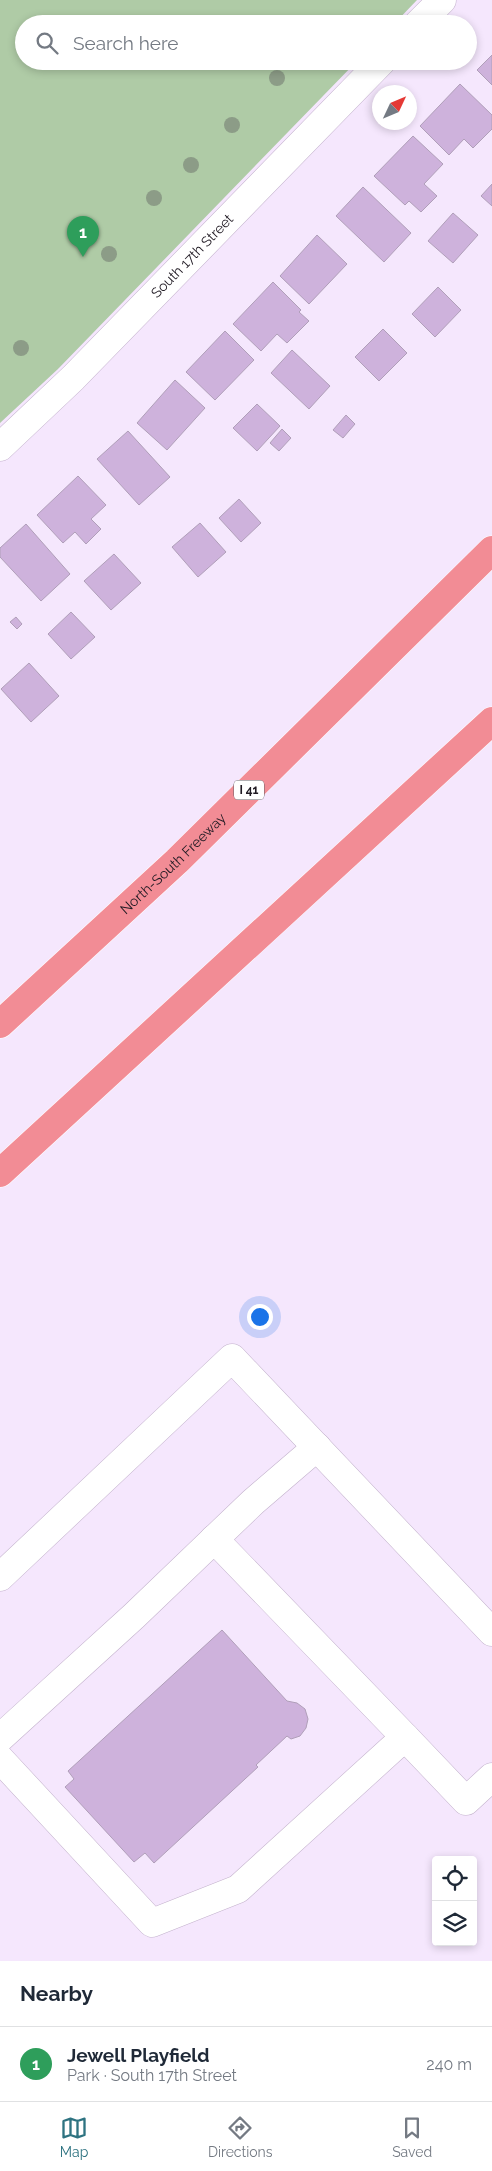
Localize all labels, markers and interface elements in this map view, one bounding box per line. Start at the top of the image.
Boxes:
search box [15,15,477,70]
icon: search [33,29,61,57]
text: Search here [73,32,179,54]
north arrow [372,85,417,130]
street label: South 17th Street [148,211,236,301]
pin: 1 [67,216,99,257]
road number: I 41 [234,780,264,800]
street label: North-South Freeway [117,809,229,917]
your location [247,1304,273,1330]
map controls [432,1856,477,1946]
button: locate [432,1856,477,1901]
button: layers [432,1901,477,1946]
text: Nearby [20,1981,93,2006]
text: Jewell Playfield [67,2044,210,2066]
text: 1 [32,2055,40,2074]
text: 240 m [426,2055,472,2074]
text: Park · South 17th Street [67,2066,237,2085]
tab: Map [60,2114,88,2160]
tab: Directions [208,2114,273,2160]
tab: Saved [392,2114,432,2160]

